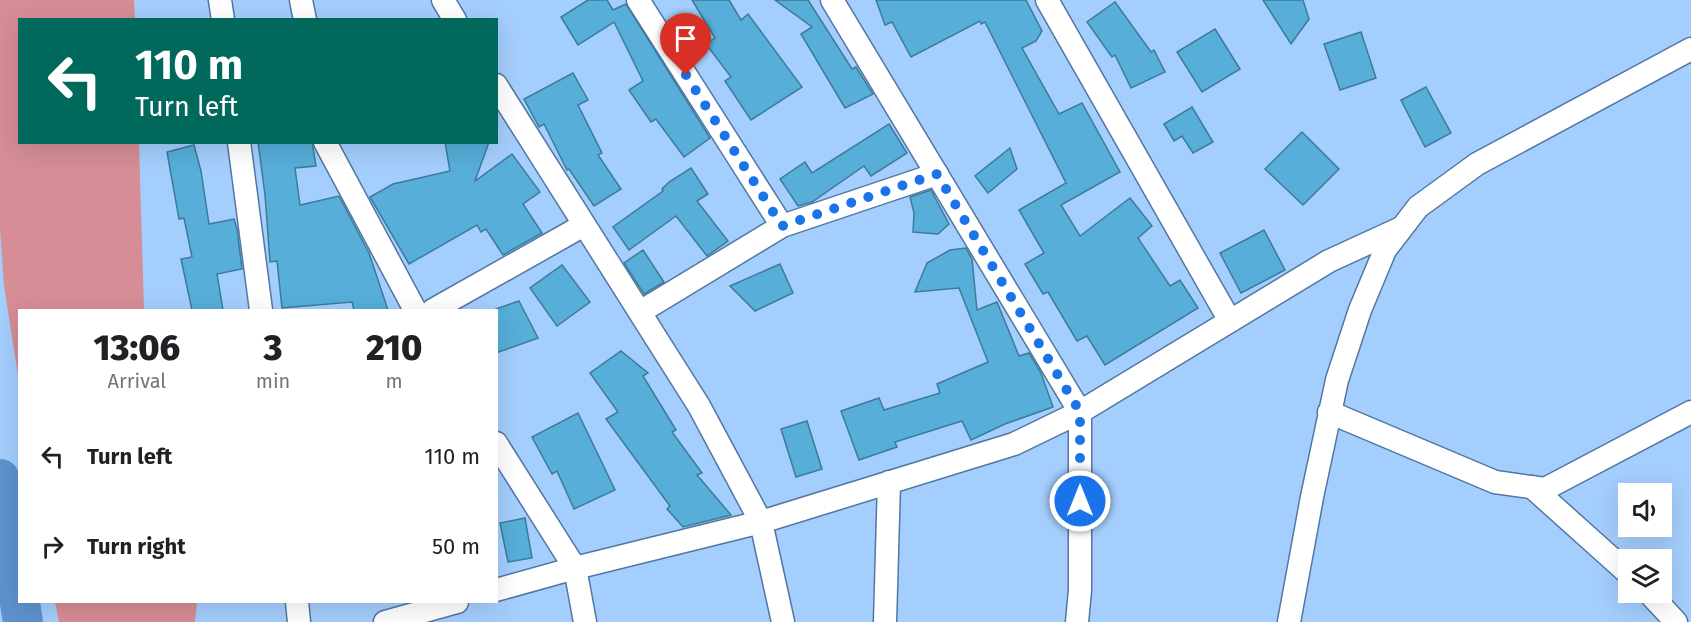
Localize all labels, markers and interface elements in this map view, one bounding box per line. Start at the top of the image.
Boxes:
pin [660,13,711,75]
icon: arrive [669,22,702,55]
text: 110 m [135,40,243,90]
icon: left [36,42,114,120]
text: Turn left [135,91,238,123]
text: 13:06 [94,326,180,370]
text: 3 [264,326,283,370]
text: 210 [366,326,422,370]
text: Arrival [108,369,166,393]
text: min [256,369,290,393]
text: m [386,369,403,393]
icon: left [36,440,69,473]
text: Turn left [87,443,172,470]
text: 110 m [424,443,480,470]
position arrow [1048,469,1112,533]
map controls [1618,483,1672,603]
button: sound [1618,483,1672,537]
icon: right [36,530,69,563]
text: Turn right [87,533,186,560]
text: 50 m [432,533,480,560]
button: layers [1618,549,1672,603]

